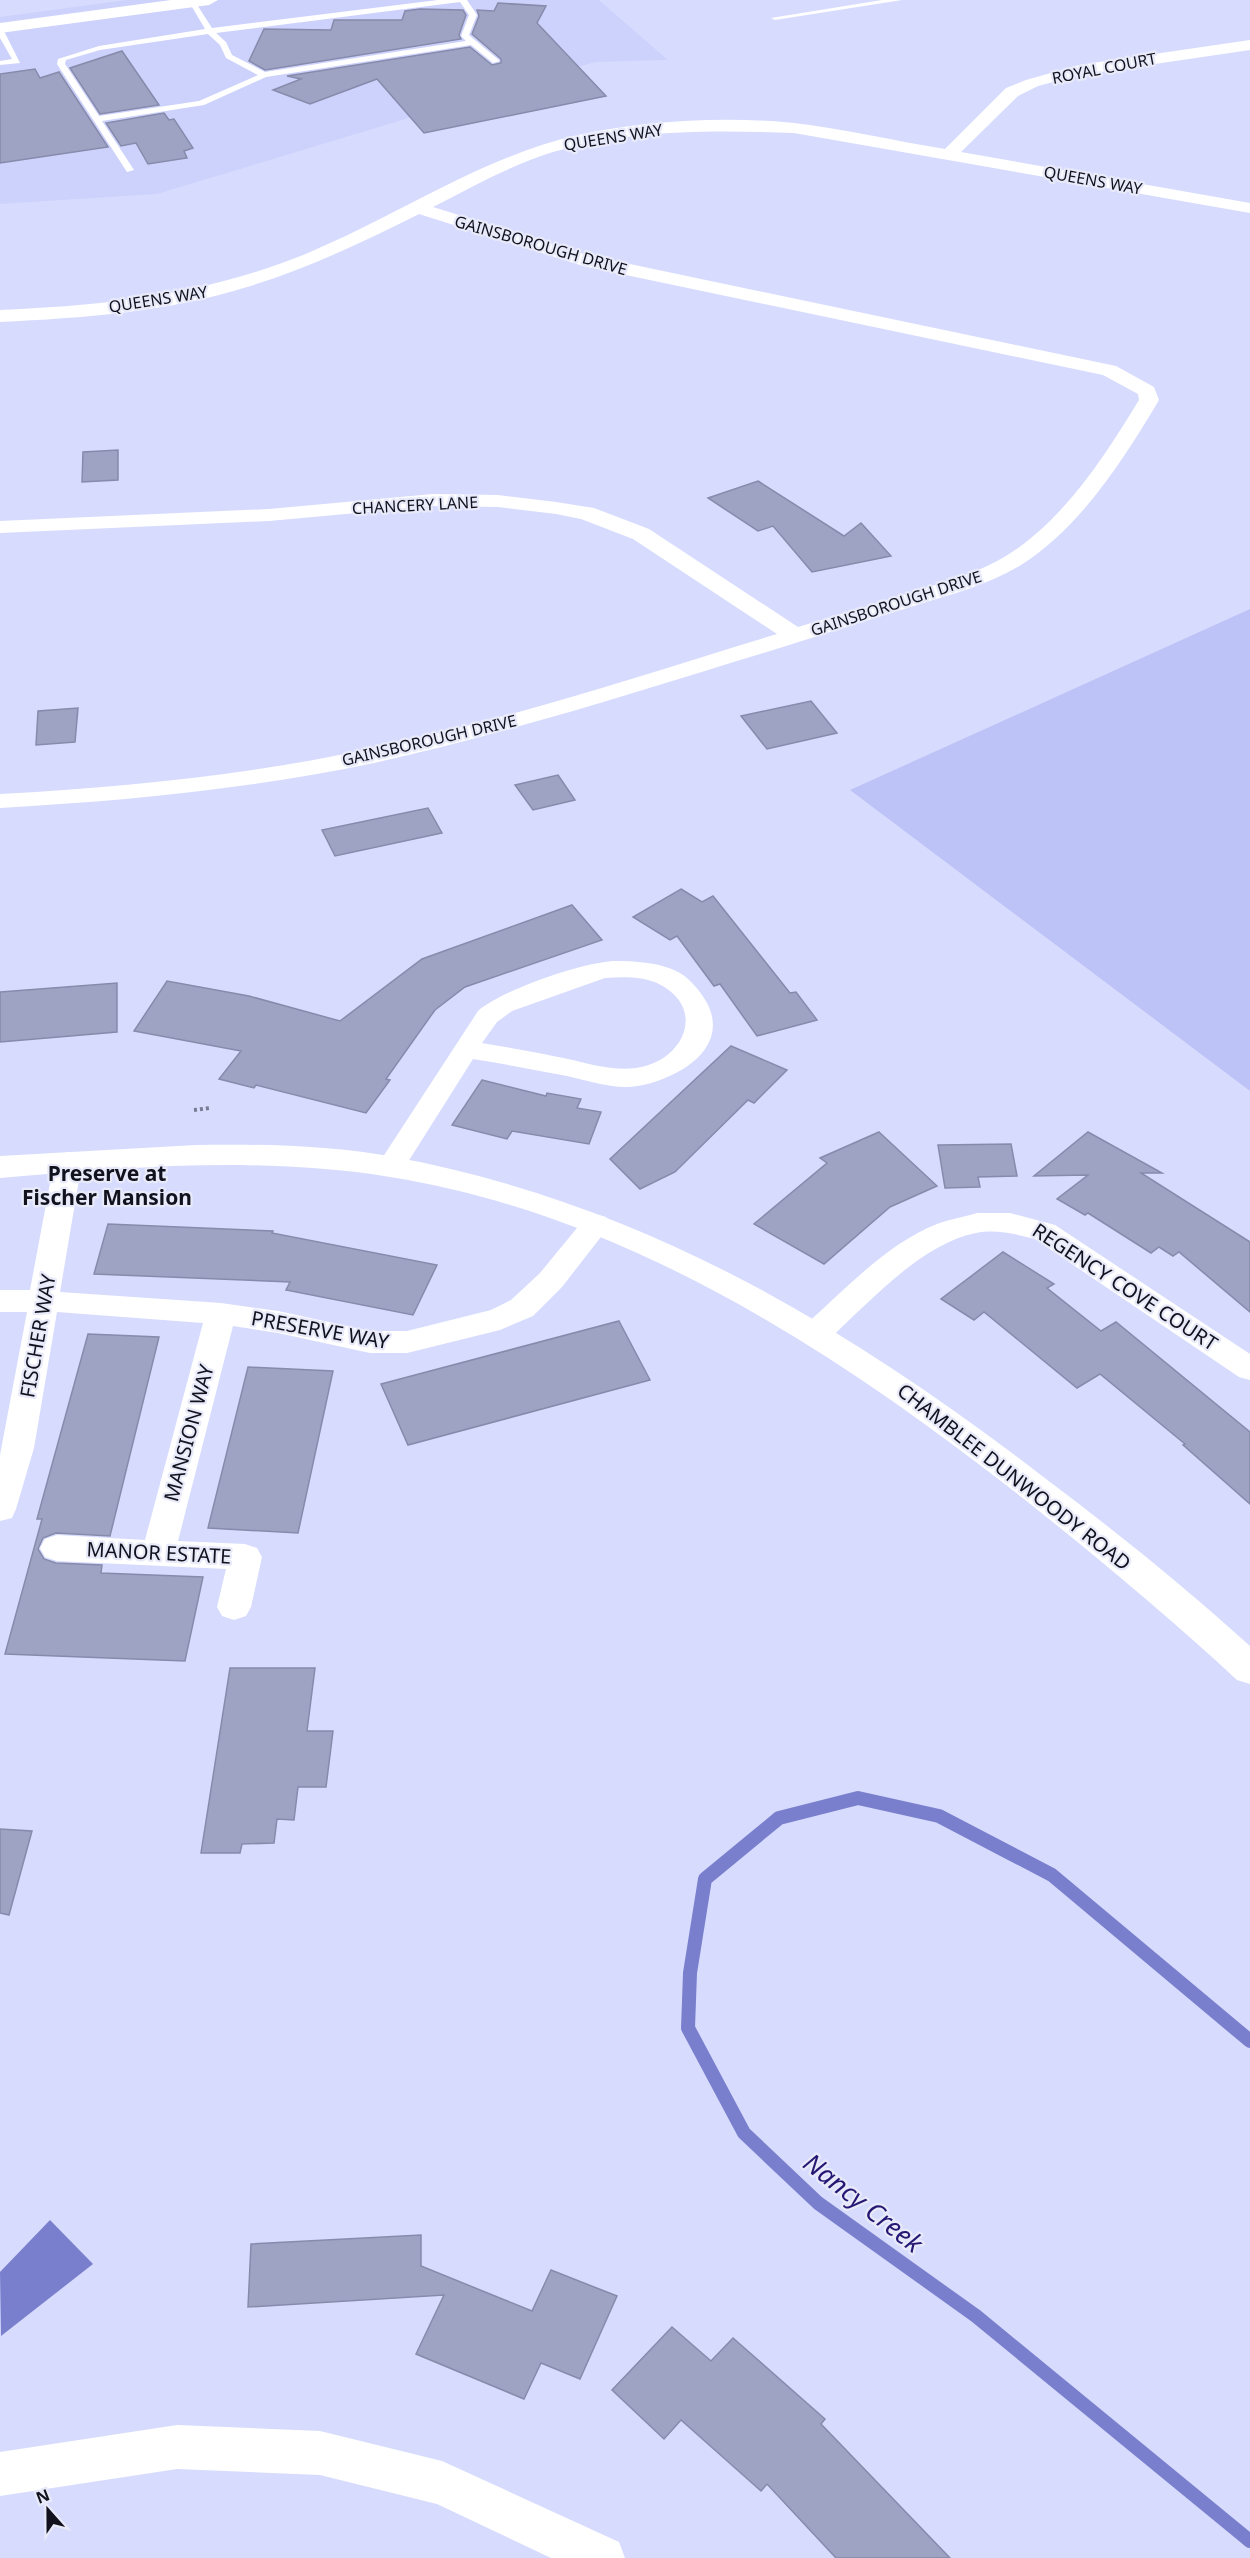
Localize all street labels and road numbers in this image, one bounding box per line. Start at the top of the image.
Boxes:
street label: ROYAL COURT [1050,47,1158,89]
street label: QUEENS WAY [562,118,665,156]
street label: QUEENS WAY [1042,161,1145,200]
street label: GAINSBOROUGH DRIVE [452,210,630,280]
street label: QUEENS WAY [107,280,210,318]
street label: CHANCERY LANE [351,491,479,519]
street label: GAINSBOROUGH DRIVE [808,565,984,641]
street label: GAINSBOROUGH DRIVE [340,709,518,771]
street label: REGENCY COVE COURT [1028,1217,1223,1357]
street label: FISCHER WAY [13,1271,62,1400]
street label: PRESERVE WAY [249,1304,392,1355]
street label: MANSION WAY [157,1361,220,1504]
street label: CHAMBLEE DUNWOODY ROAD [892,1377,1137,1576]
street label: MANOR ESTATE [86,1535,232,1570]

